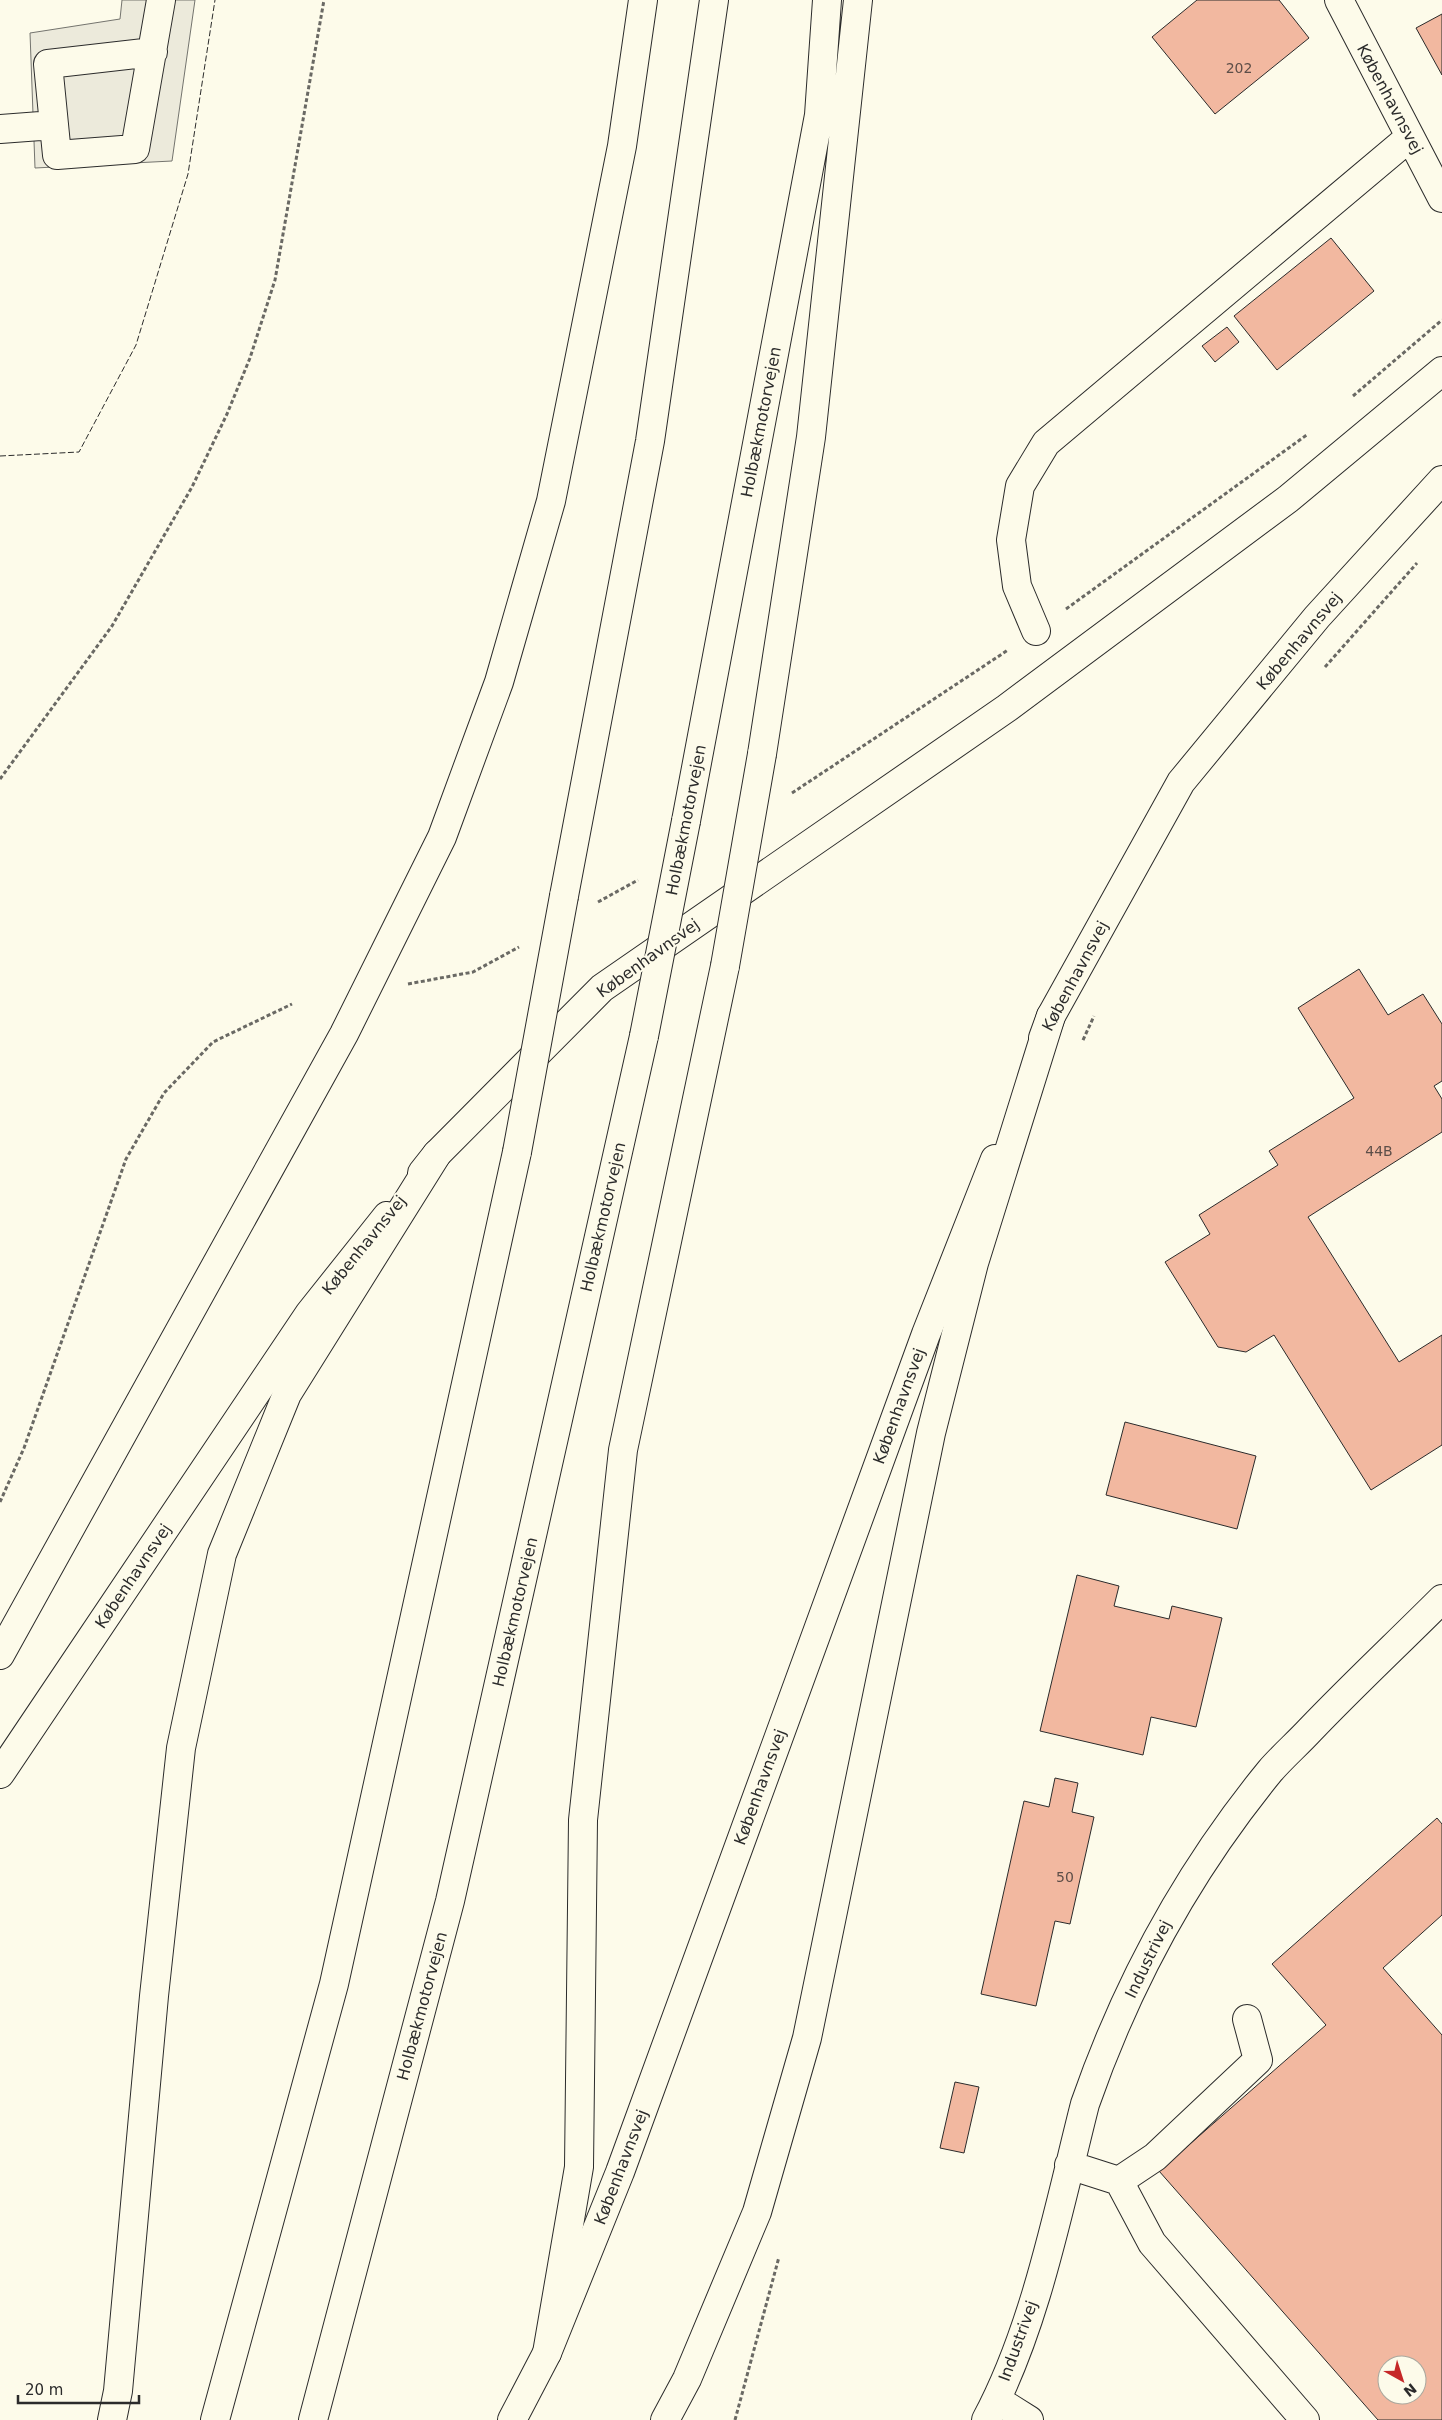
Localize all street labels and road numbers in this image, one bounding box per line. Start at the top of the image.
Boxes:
street label: Københavnsvej [1353,41,1427,157]
street label: Holbækmotorvejen [737,345,785,499]
street label: Københavnsvej [1252,588,1346,694]
street label: Holbækmotorvejen [662,743,710,897]
street label: Københavnsvej [593,914,703,1002]
street label: Københavnsvej [1038,918,1112,1034]
street label: Holbækmotorvejen [577,1140,629,1294]
street label: Københavnsvej [318,1192,410,1298]
street label: Københavnsvej [869,1345,929,1467]
street label: Københavnsvej [91,1520,175,1632]
street label: Holbækmotorvejen [489,1535,541,1689]
street label: Københavnsvej [730,1726,790,1848]
street label: Industrivej [1121,1917,1175,2001]
street label: Holbækmotorvejen [393,1930,451,2082]
street label: Københavnsvej [590,2107,652,2227]
street label: Industrivej [995,2298,1041,2384]

